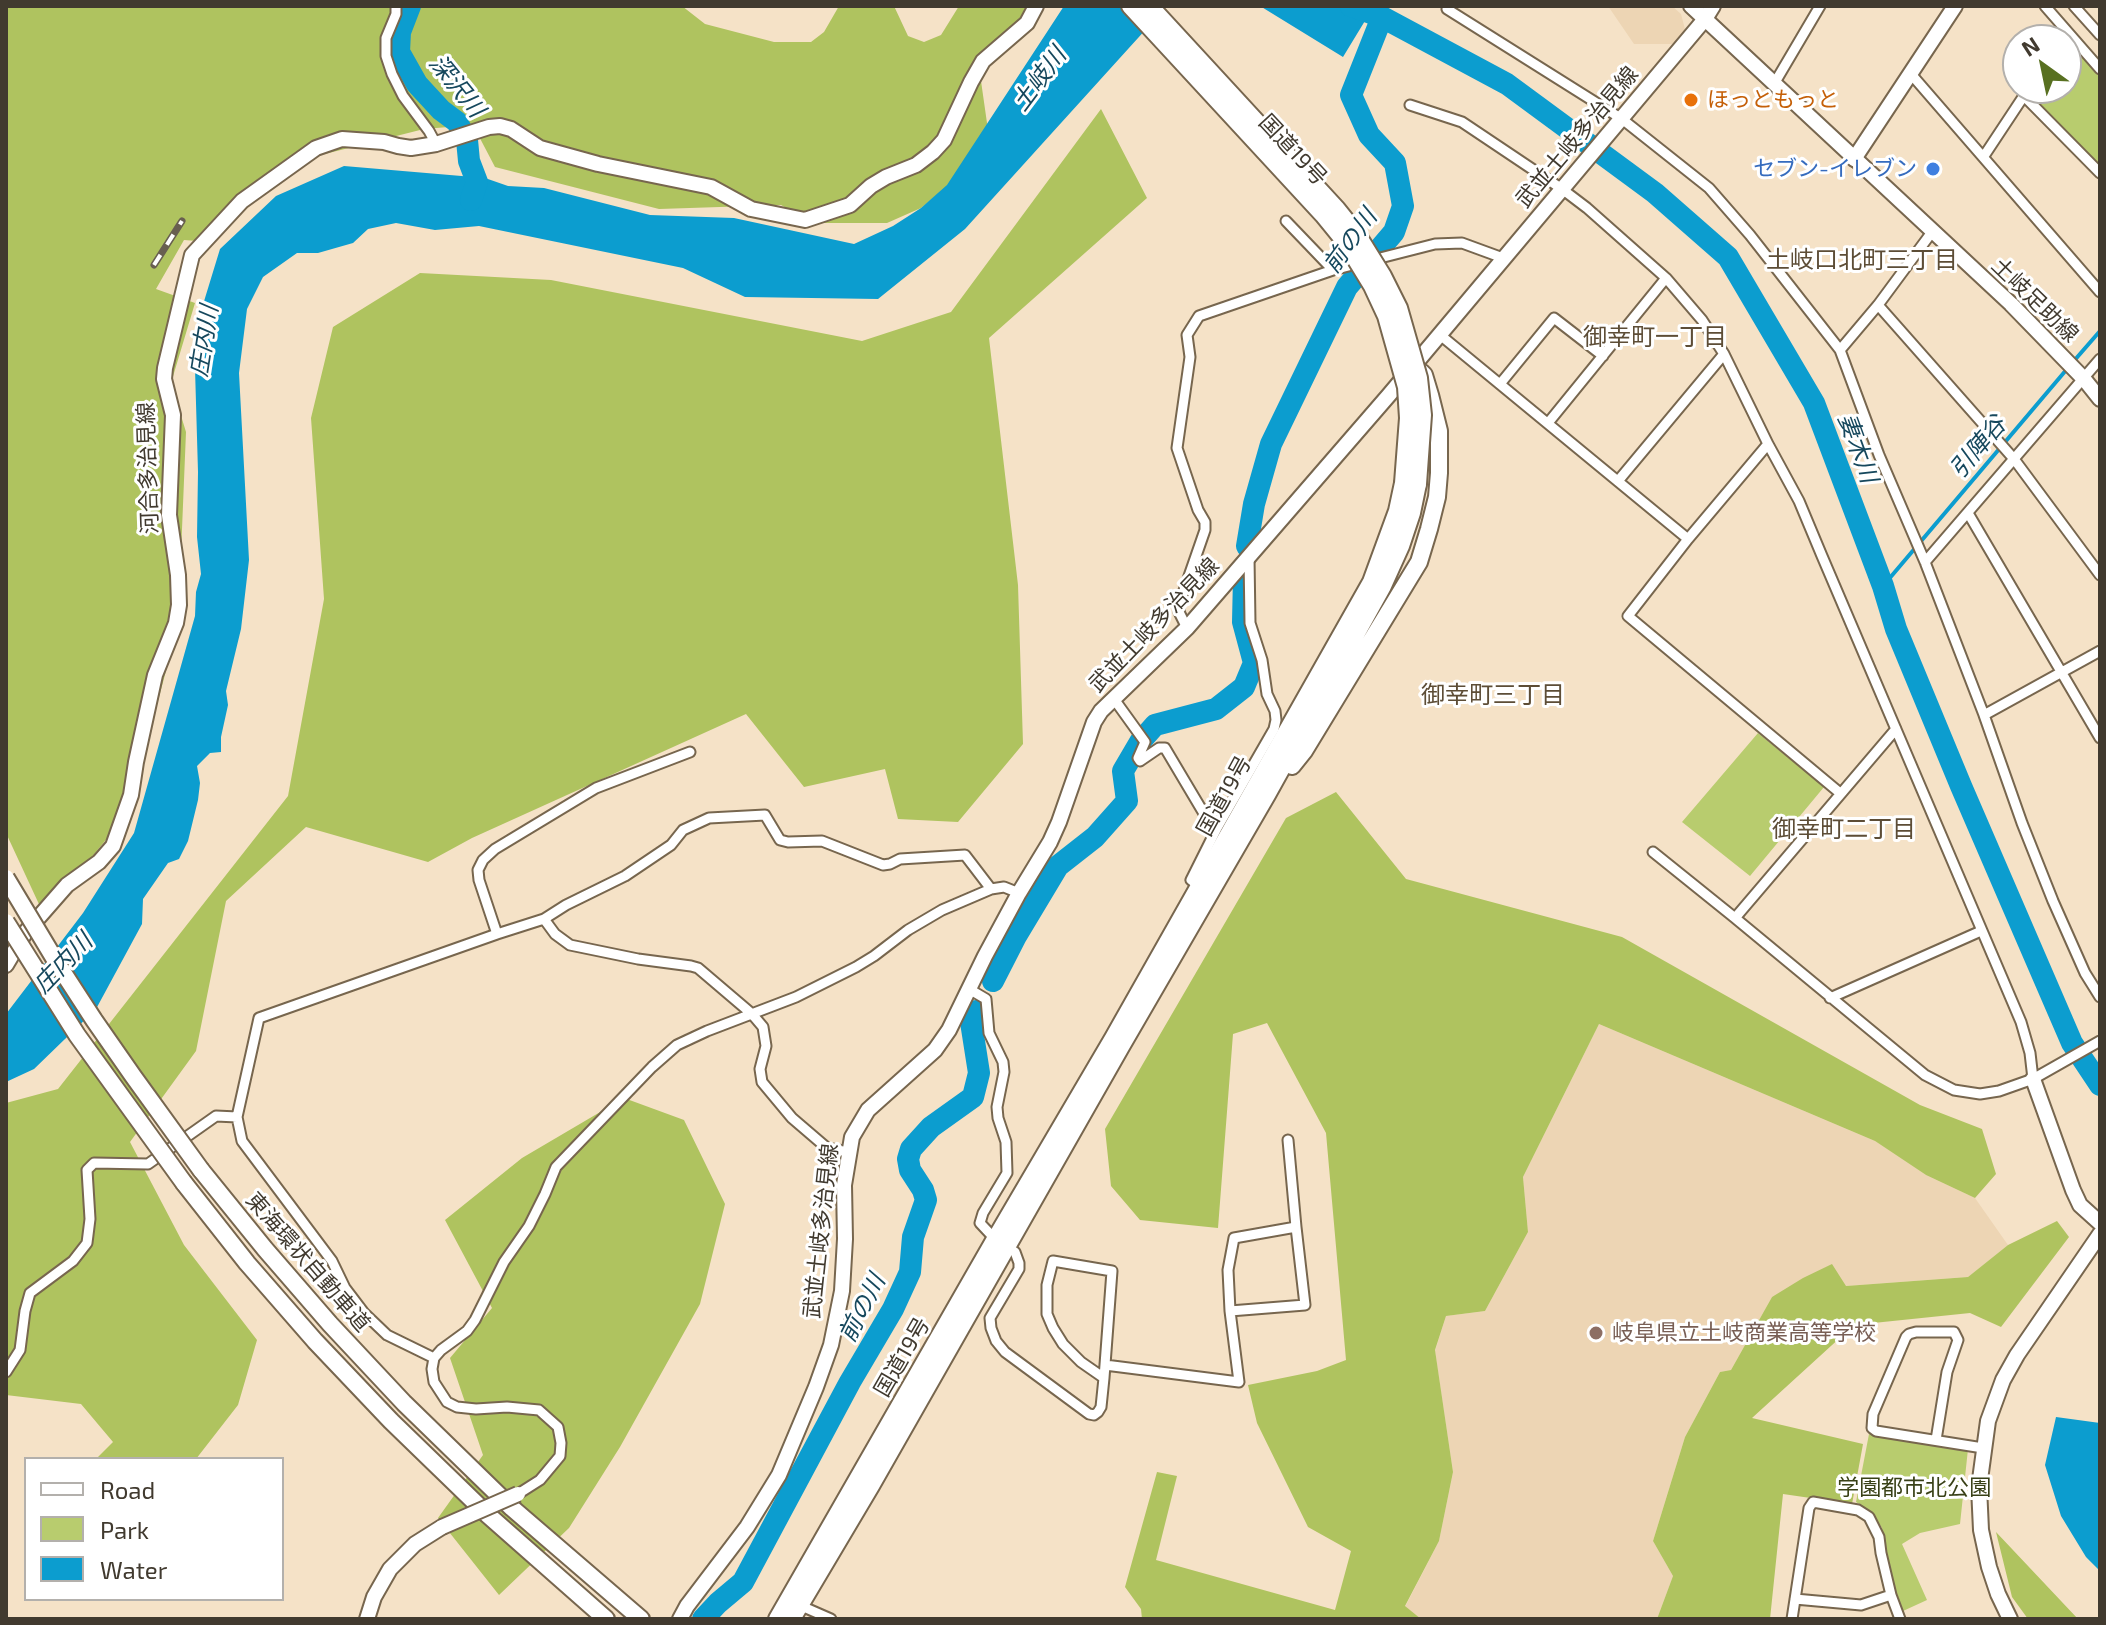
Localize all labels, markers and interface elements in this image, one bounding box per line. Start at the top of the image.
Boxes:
north arrow [2002,24,2082,104]
text: N [2016,30,2044,61]
water label: 土岐川 [1006,42,1072,116]
water label: 深沢川 [423,49,491,123]
street label: 武並土岐多治見線 [1510,61,1644,213]
place label: ほっともっと [1707,87,1839,113]
marker: ほっともっと [1682,91,1700,109]
street label: 国道19号 [1254,109,1332,191]
place label: セブン-イレブン [1753,156,1917,182]
marker: セブン-イレブン [1924,160,1942,178]
water label: 前の川 [1317,203,1383,279]
district label: 土岐口北町三丁目 [1766,246,1958,274]
street label: 土岐足助線 [1986,252,2084,348]
water label: 庄内川 [184,303,224,379]
district label: 御幸町一丁目 [1583,323,1727,351]
street label: 河合多治見線 [133,402,163,534]
water label: 妻木川 [1832,409,1884,487]
water label: 引陣谷 [1944,410,2012,484]
street label: 武並土岐多治見線 [1083,553,1225,697]
district label: 御幸町三丁目 [1421,681,1565,709]
street label: 国道19号 [1191,751,1257,841]
district label: 御幸町二丁目 [1772,815,1916,843]
water label: 庄内川 [28,927,98,999]
street label: 武並土岐多治見線 [799,1142,843,1320]
street label: 東海環状自動車道 [240,1187,376,1337]
water label: 前の川 [833,1269,891,1347]
street label: 国道19号 [869,1313,935,1401]
place label: 岐阜県立土岐商業高等学校 [1612,1320,1876,1346]
marker: 岐阜県立土岐商業高等学校 [1587,1324,1605,1342]
legend [24,1457,284,1601]
text: Road [100,1475,155,1504]
park label: 学園都市北公園 [1837,1475,1991,1501]
text: Park [100,1515,149,1544]
text: Water [100,1555,167,1584]

